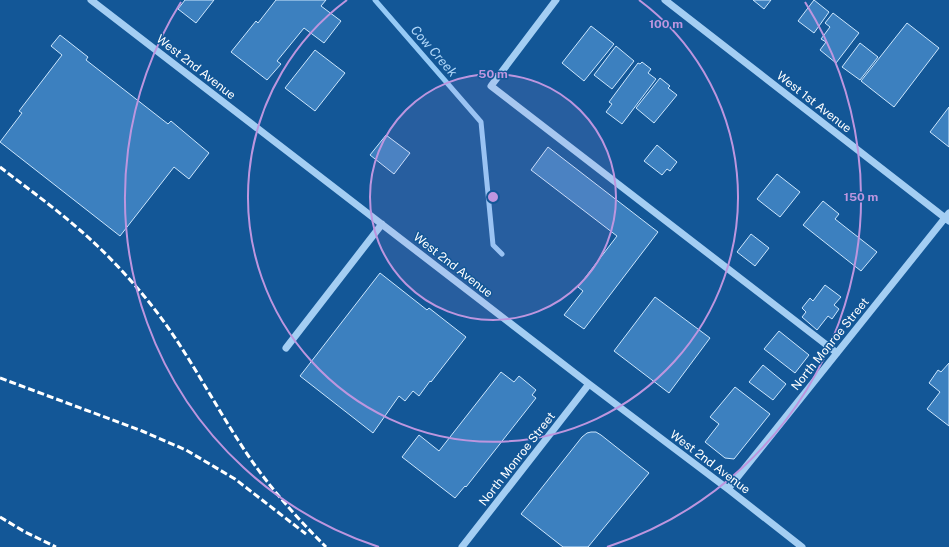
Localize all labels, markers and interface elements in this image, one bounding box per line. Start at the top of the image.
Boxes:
text: 100 m [649,17,683,31]
water label: Cow Creek [408,22,460,80]
street label: West 2nd Avenue [154,32,239,102]
text: 50 m [478,67,508,81]
street label: West 1st Avenue [774,69,854,136]
centre of rings [486,190,500,204]
text: 150 m [844,190,878,204]
street label: West 2nd Avenue [411,230,496,300]
street label: North Monroe Street [788,295,872,393]
street label: North Monroe Street [476,409,558,509]
street label: West 2nd Avenue [667,427,753,497]

